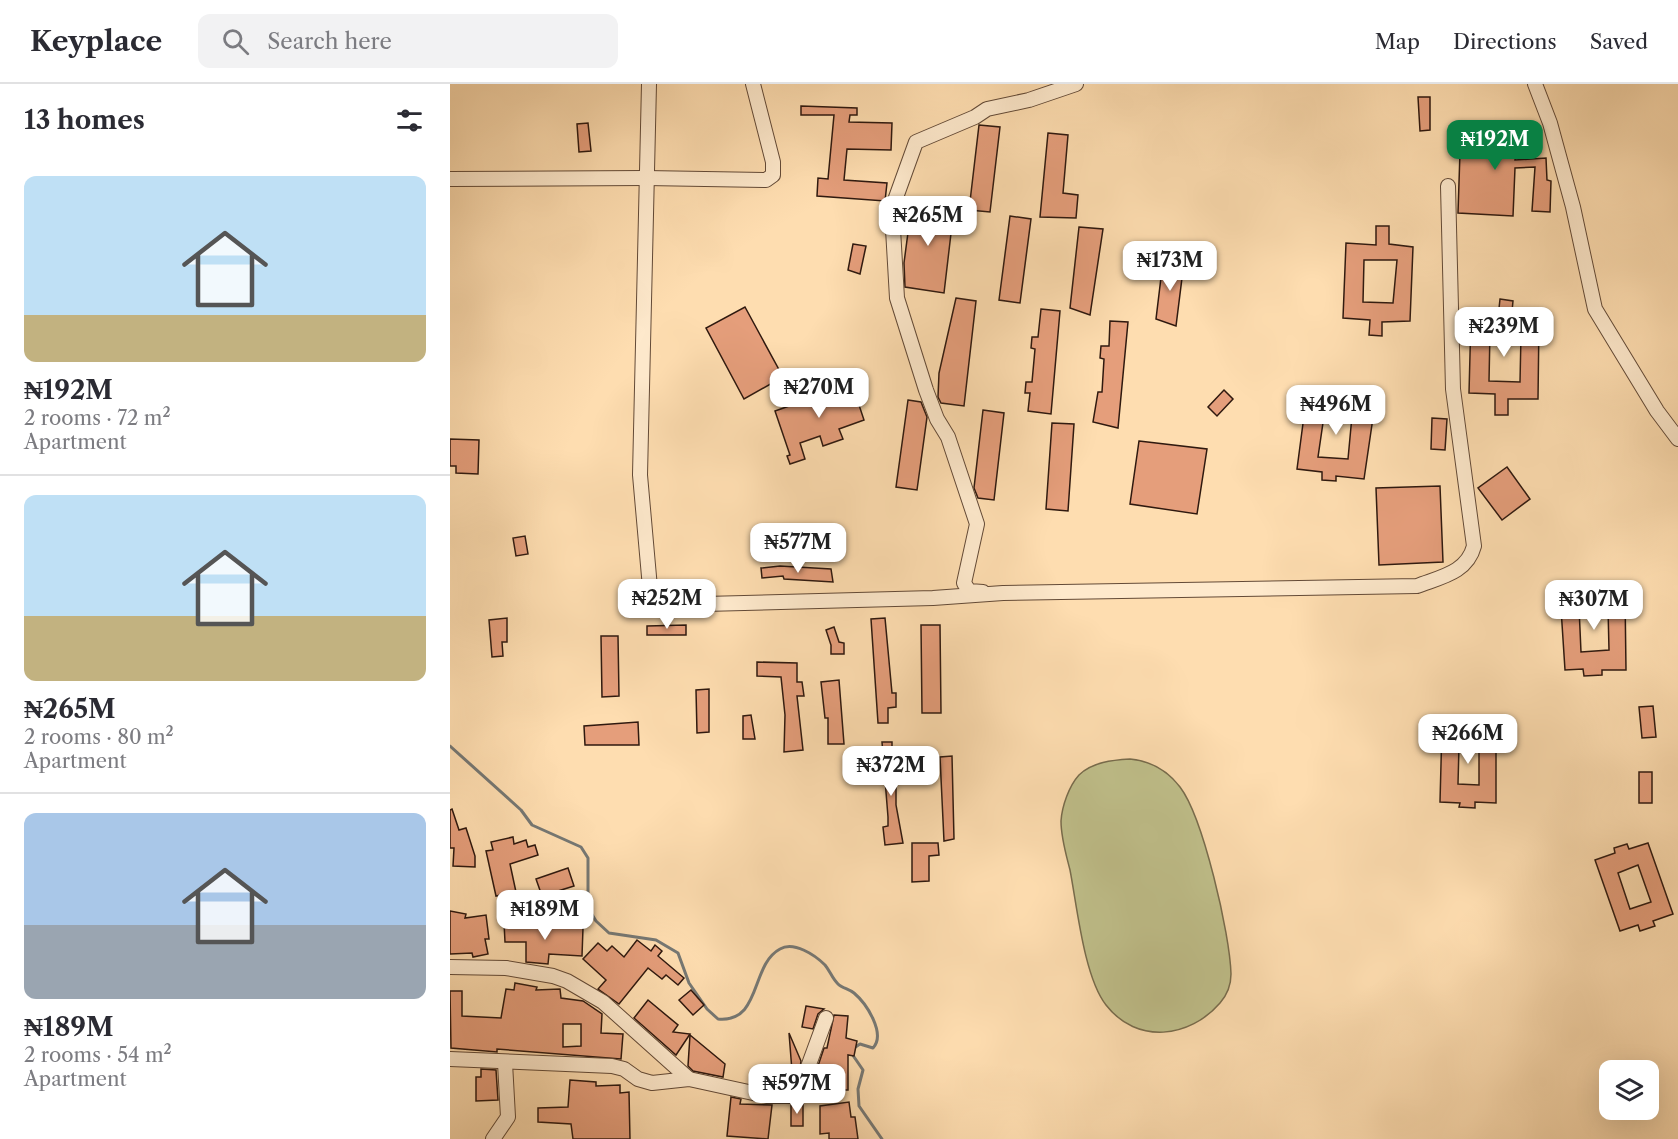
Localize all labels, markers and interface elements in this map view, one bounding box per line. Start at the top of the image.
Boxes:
search box [198,14,618,68]
text: Keyplace [30,24,162,58]
icon: search [219,25,252,58]
text: Search here [267,28,392,55]
text: Map [1375,29,1420,54]
text: Directions [1453,29,1557,54]
text: Saved [1590,29,1648,54]
text: 13 homes [24,104,145,136]
icon: filters [393,104,426,137]
pin: ₦192M [1453,120,1537,171]
text: ₦192M [1461,127,1529,151]
pin: ₦265M [886,196,970,247]
text: ₦265M [893,203,963,227]
icon: home [171,215,279,323]
pin: ₦173M [1128,241,1212,292]
text: ₦173M [1137,248,1203,272]
pin: ₦239M [1462,307,1546,358]
text: ₦239M [1469,314,1539,338]
pin: ₦270M [777,368,861,419]
text: ₦192M [24,374,113,406]
text: ₦270M [784,375,854,399]
pin: ₦496M [1294,385,1378,436]
text: ₦496M [1300,392,1372,416]
text: 2 rooms · 72 m² [24,406,171,430]
text: Apartment [24,430,127,454]
pin: ₦577M [756,523,840,574]
text: ₦577M [764,530,832,554]
icon: home [171,534,279,642]
pin: ₦252M [625,579,709,630]
pin: ₦307M [1552,580,1636,631]
text: ₦252M [632,586,702,610]
text: ₦307M [1559,587,1629,611]
text: ₦265M [24,693,116,725]
pin: ₦266M [1426,714,1510,765]
text: ₦266M [1432,721,1504,745]
text: 2 rooms · 80 m² [24,725,174,749]
pin: ₦372M [849,746,933,797]
text: Apartment [24,749,127,773]
text: ₦372M [856,753,926,777]
icon: home [171,852,279,960]
pin: ₦189M [503,890,587,941]
text: ₦189M [511,897,579,921]
text: ₦189M [24,1011,114,1043]
text: 2 rooms · 54 m² [24,1043,172,1067]
map controls [1599,1060,1659,1120]
button: layers [1599,1060,1659,1120]
pin: ₦597M [755,1064,839,1115]
text: Apartment [24,1067,127,1091]
text: ₦597M [762,1071,832,1095]

